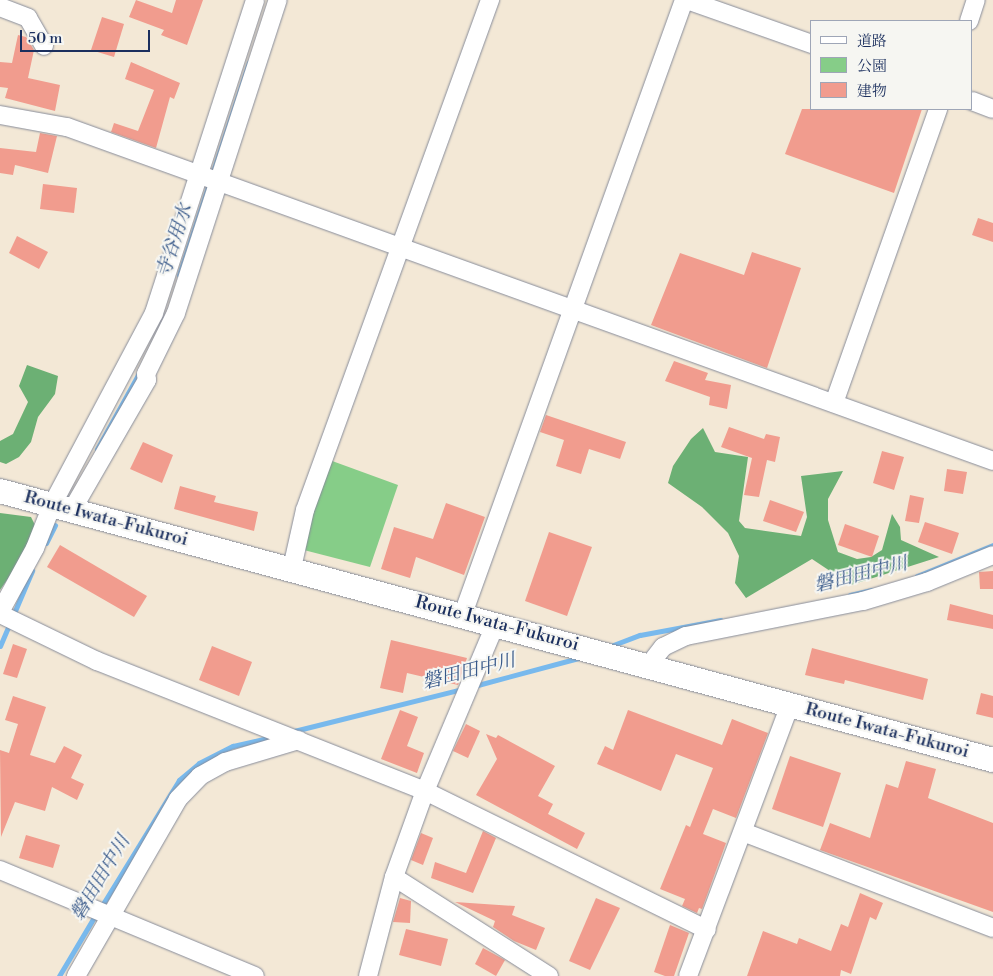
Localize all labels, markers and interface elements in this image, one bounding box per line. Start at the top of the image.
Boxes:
scale bar [22,20,152,52]
legend [810,20,973,110]
text: 50 m [28,29,62,48]
text: 道路 [857,32,887,51]
text: 公園 [857,57,887,76]
text: 建物 [857,82,887,101]
water label: 寺谷用水 [152,201,198,281]
street label: Route Iwata-Fukuroi [22,487,190,551]
water label: 磐田田中川 [812,552,910,598]
street label: Route Iwata-Fukuroi [413,592,581,656]
water label: 磐田田中川 [420,649,518,695]
street label: Route Iwata-Fukuroi [803,699,971,763]
water label: 磐田田中川 [67,831,135,925]

